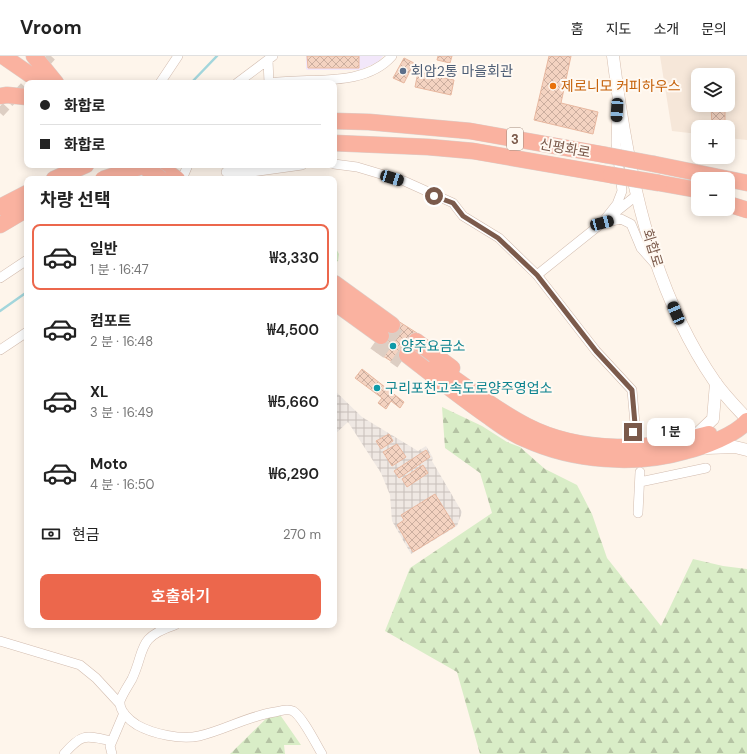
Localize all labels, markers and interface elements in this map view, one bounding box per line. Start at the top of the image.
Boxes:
text: Vroom [20,15,82,40]
text: 홈 [571,20,584,38]
text: 지도 [606,20,631,38]
text: 소개 [653,20,679,38]
text: 문의 [701,20,727,38]
place label: 회암2통 마을회관 [411,62,513,80]
marker: 회암2통 마을회관 [398,66,408,76]
map controls [691,68,735,216]
button: layers [691,68,735,112]
place label: 제로니모 커피하우스 [561,77,681,95]
marker: 제로니모 커피하우스 [548,81,558,91]
text: 화합로 [64,96,105,116]
car [610,98,624,122]
button: + [691,120,735,164]
road number: 3 [507,128,523,150]
text: 화합로 [64,135,105,155]
street label: 신평화로 [538,135,592,161]
car [379,169,405,187]
button: − [691,172,735,216]
route start [425,187,443,205]
text: 차량 선택 [40,188,110,212]
car [589,214,615,232]
street label: 화합로 [639,227,667,269]
icon: car [42,239,78,275]
text: 일반 [90,239,118,259]
text: ₩3,330 [269,248,319,268]
text: 1 분 · 16:47 [90,261,149,278]
car [666,300,686,326]
icon: car [42,311,78,347]
text: 컴포트 [90,311,131,331]
text: ₩4,500 [267,320,319,340]
text: 2 분 · 16:48 [90,333,153,350]
place label: 양주요금소 [401,337,466,355]
marker: 양주요금소 [388,341,398,351]
place label: 구리포천고속도로양주영업소 [385,379,553,397]
text: XL [90,382,108,402]
icon: car [42,383,78,419]
marker: 구리포천고속도로양주영업소 [372,383,382,393]
text: ₩5,660 [268,392,319,412]
text: 3 분 · 16:49 [90,404,154,421]
callout: 1 분 [647,418,695,446]
route end [624,423,642,441]
text: 1 분 [661,423,681,440]
text: Moto [90,454,128,474]
icon: car [42,455,78,491]
text: ₩6,290 [269,464,319,484]
text: 4 분 · 16:50 [90,476,154,493]
icon: cash [40,523,62,545]
text: 현금 [72,525,100,545]
text: 270 m [283,526,321,543]
button: 호출하기 [40,574,321,620]

